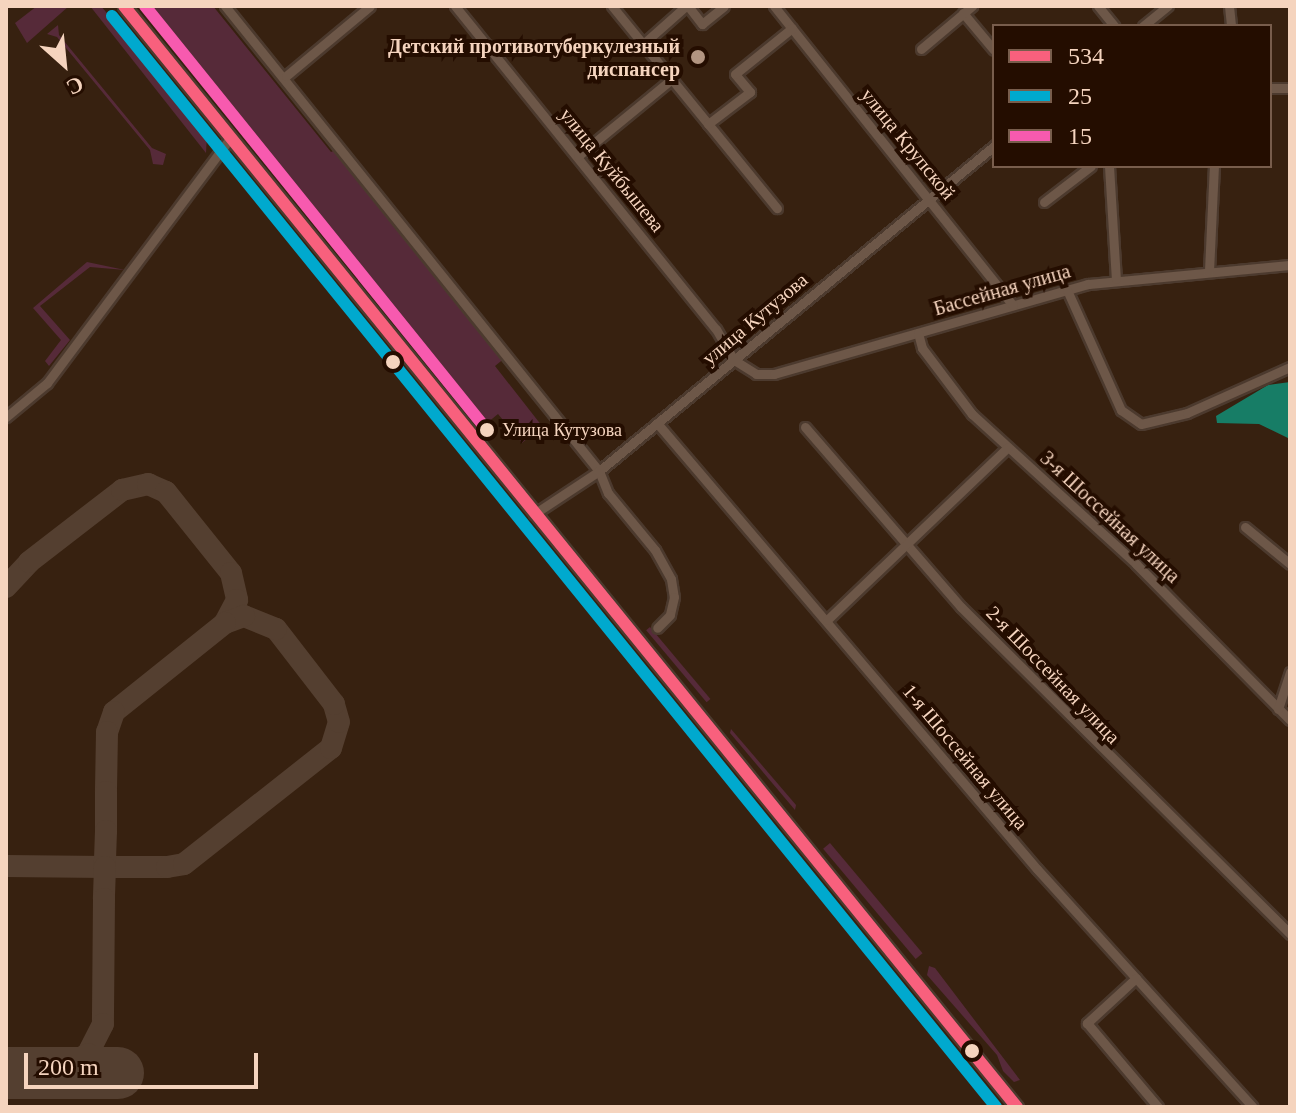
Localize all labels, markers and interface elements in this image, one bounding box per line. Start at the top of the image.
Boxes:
north arrow [24,24,104,104]
legend [992,24,1272,168]
place label: Детский противотуберкулезный диспансер [388,34,680,81]
text: 534 [1068,43,1104,69]
marker: Детский противотуберкулезный диспансер [687,46,709,68]
text: С [62,71,88,101]
street label: улица Крупской [856,83,960,205]
text: 25 [1068,83,1092,109]
street label: улица Куйбышева [555,103,669,237]
text: 15 [1068,123,1092,149]
street label: Бассейная улица [931,259,1073,321]
street label: улица Кутузова [697,268,813,370]
unlabelled marker [385,354,401,370]
place label: Улица Кутузова [502,419,622,441]
marker: Улица Кутузова [479,422,495,438]
street label: 3-я Шоссейная улица [1035,446,1185,588]
street label: 2-я Шоссейная улица [981,601,1125,749]
street label: 1-я Шоссейная улица [897,679,1033,835]
scale bar [28,1037,262,1087]
unlabelled marker [964,1043,980,1059]
text: 200 m [38,1054,99,1080]

